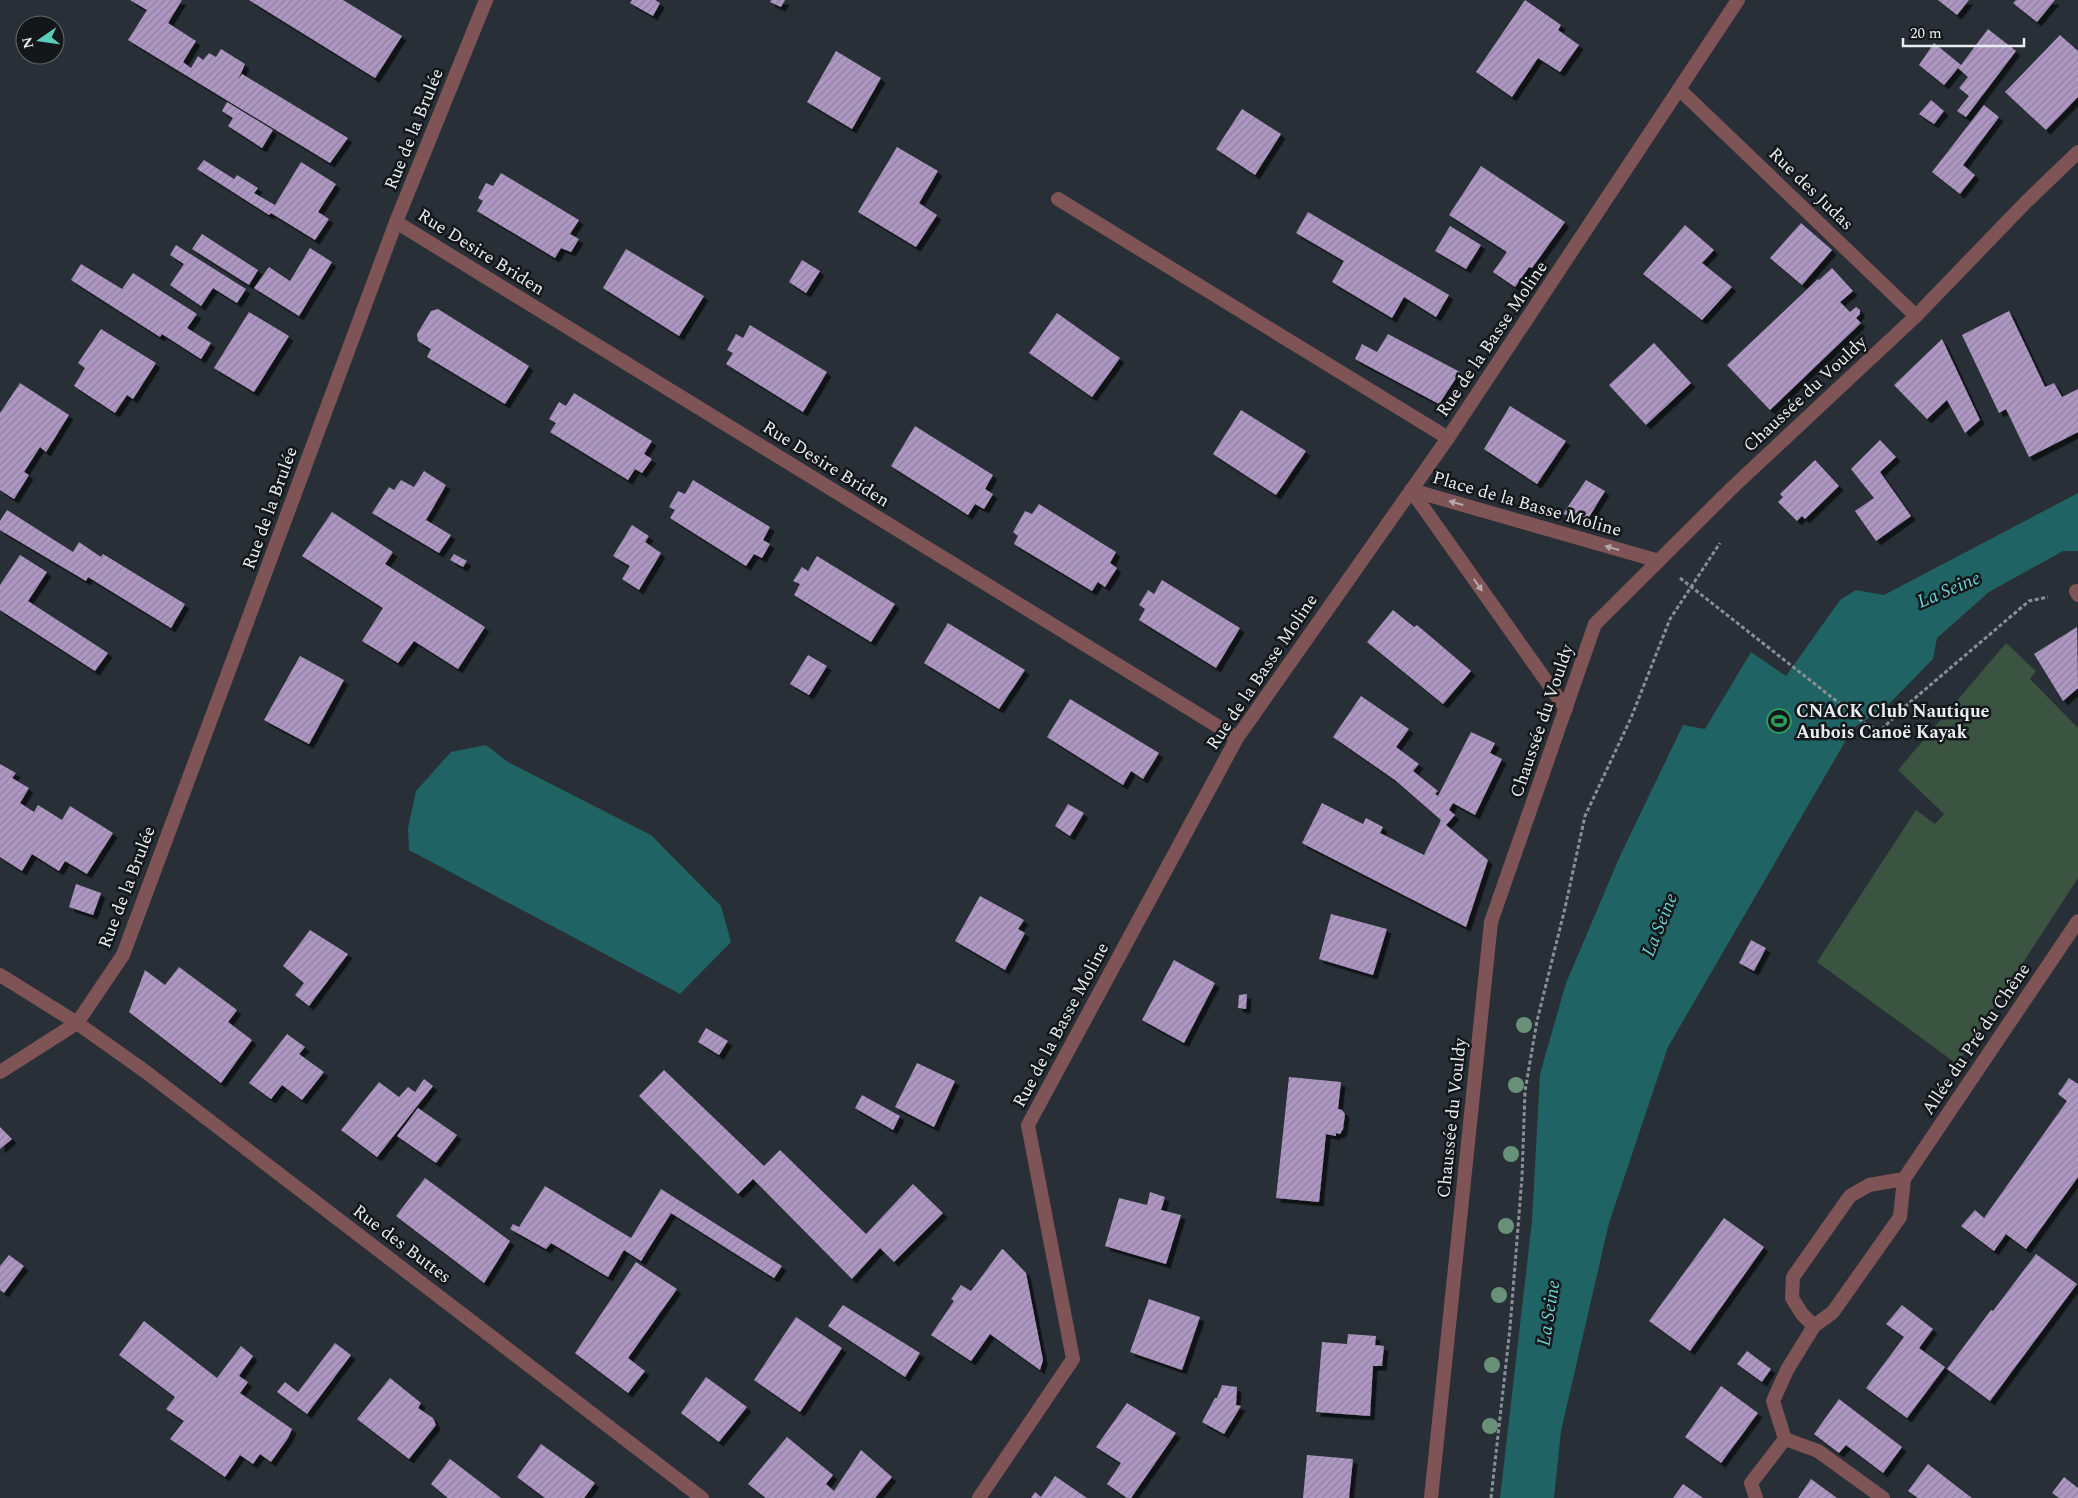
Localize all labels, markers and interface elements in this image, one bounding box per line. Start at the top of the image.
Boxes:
north arrow [15,15,65,65]
scale bar [1903,15,2024,47]
text: 20 m [1910,22,1942,45]
text: N [16,35,39,51]
street label: Rue de la Brulée [377,64,451,194]
street label: Rue des Judas [1762,141,1860,237]
street label: Rue Desire Briden [412,202,550,302]
street label: Rue de la Basse Moline [1430,255,1554,423]
street label: Chaussée du Vouldy [1737,328,1874,459]
street label: Rue Desire Briden [757,414,895,514]
street label: Rue de la Brulée [235,443,305,573]
street label: Place de la Basse Moline [1429,464,1625,544]
one-way arrow [1448,498,1463,506]
one-way arrow [1605,543,1620,551]
water label: La Seine [1913,564,1985,616]
one-way arrow [1473,578,1483,592]
street label: Rue de la Basse Moline [1200,588,1324,756]
street label: Chaussée du Vouldy [1503,639,1581,801]
place label: CNACK Club Nautique Aubois Canoë Kayak [1796,698,1990,746]
sports icon: CNACK Club Nautique Aubois Canoë Kayak [1766,708,1792,734]
street label: Rue de la Brulée [91,822,163,952]
water label: La Seine [1634,889,1686,961]
street label: Rue de la Basse Moline [1006,938,1116,1112]
street label: Allée du Pré du Chêne [1915,958,2037,1120]
street label: Chaussée du Vouldy [1430,1035,1474,1199]
street label: Rue des Buttes [347,1198,457,1290]
water label: La Seine [1529,1278,1569,1348]

